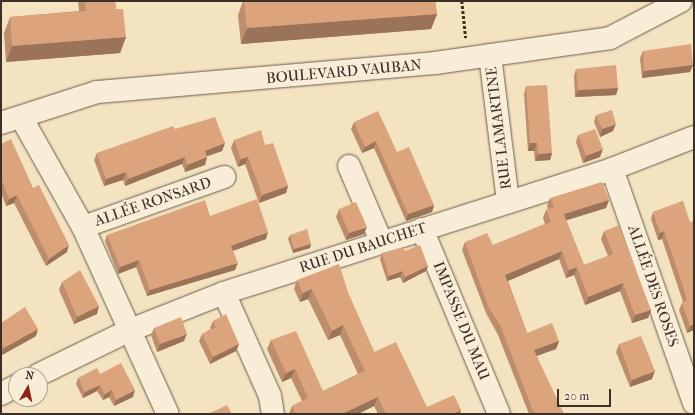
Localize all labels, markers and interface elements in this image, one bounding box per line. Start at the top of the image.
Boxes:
street label: BOULEVARD VAUBAN [265,56,423,88]
street label: RUE LAMARTINE [483,66,515,190]
street label: ALLÉE RONSARD [92,174,214,230]
street label: RUE DU BAUCHET [297,219,429,277]
street label: ALLÉE DES ROSES [624,223,682,349]
street label: IMPASSE DU MAU [429,259,493,383]
north arrow [8,367,48,407]
text: N [25,369,35,383]
scale bar [559,381,613,407]
text: 20 m [564,389,589,403]

